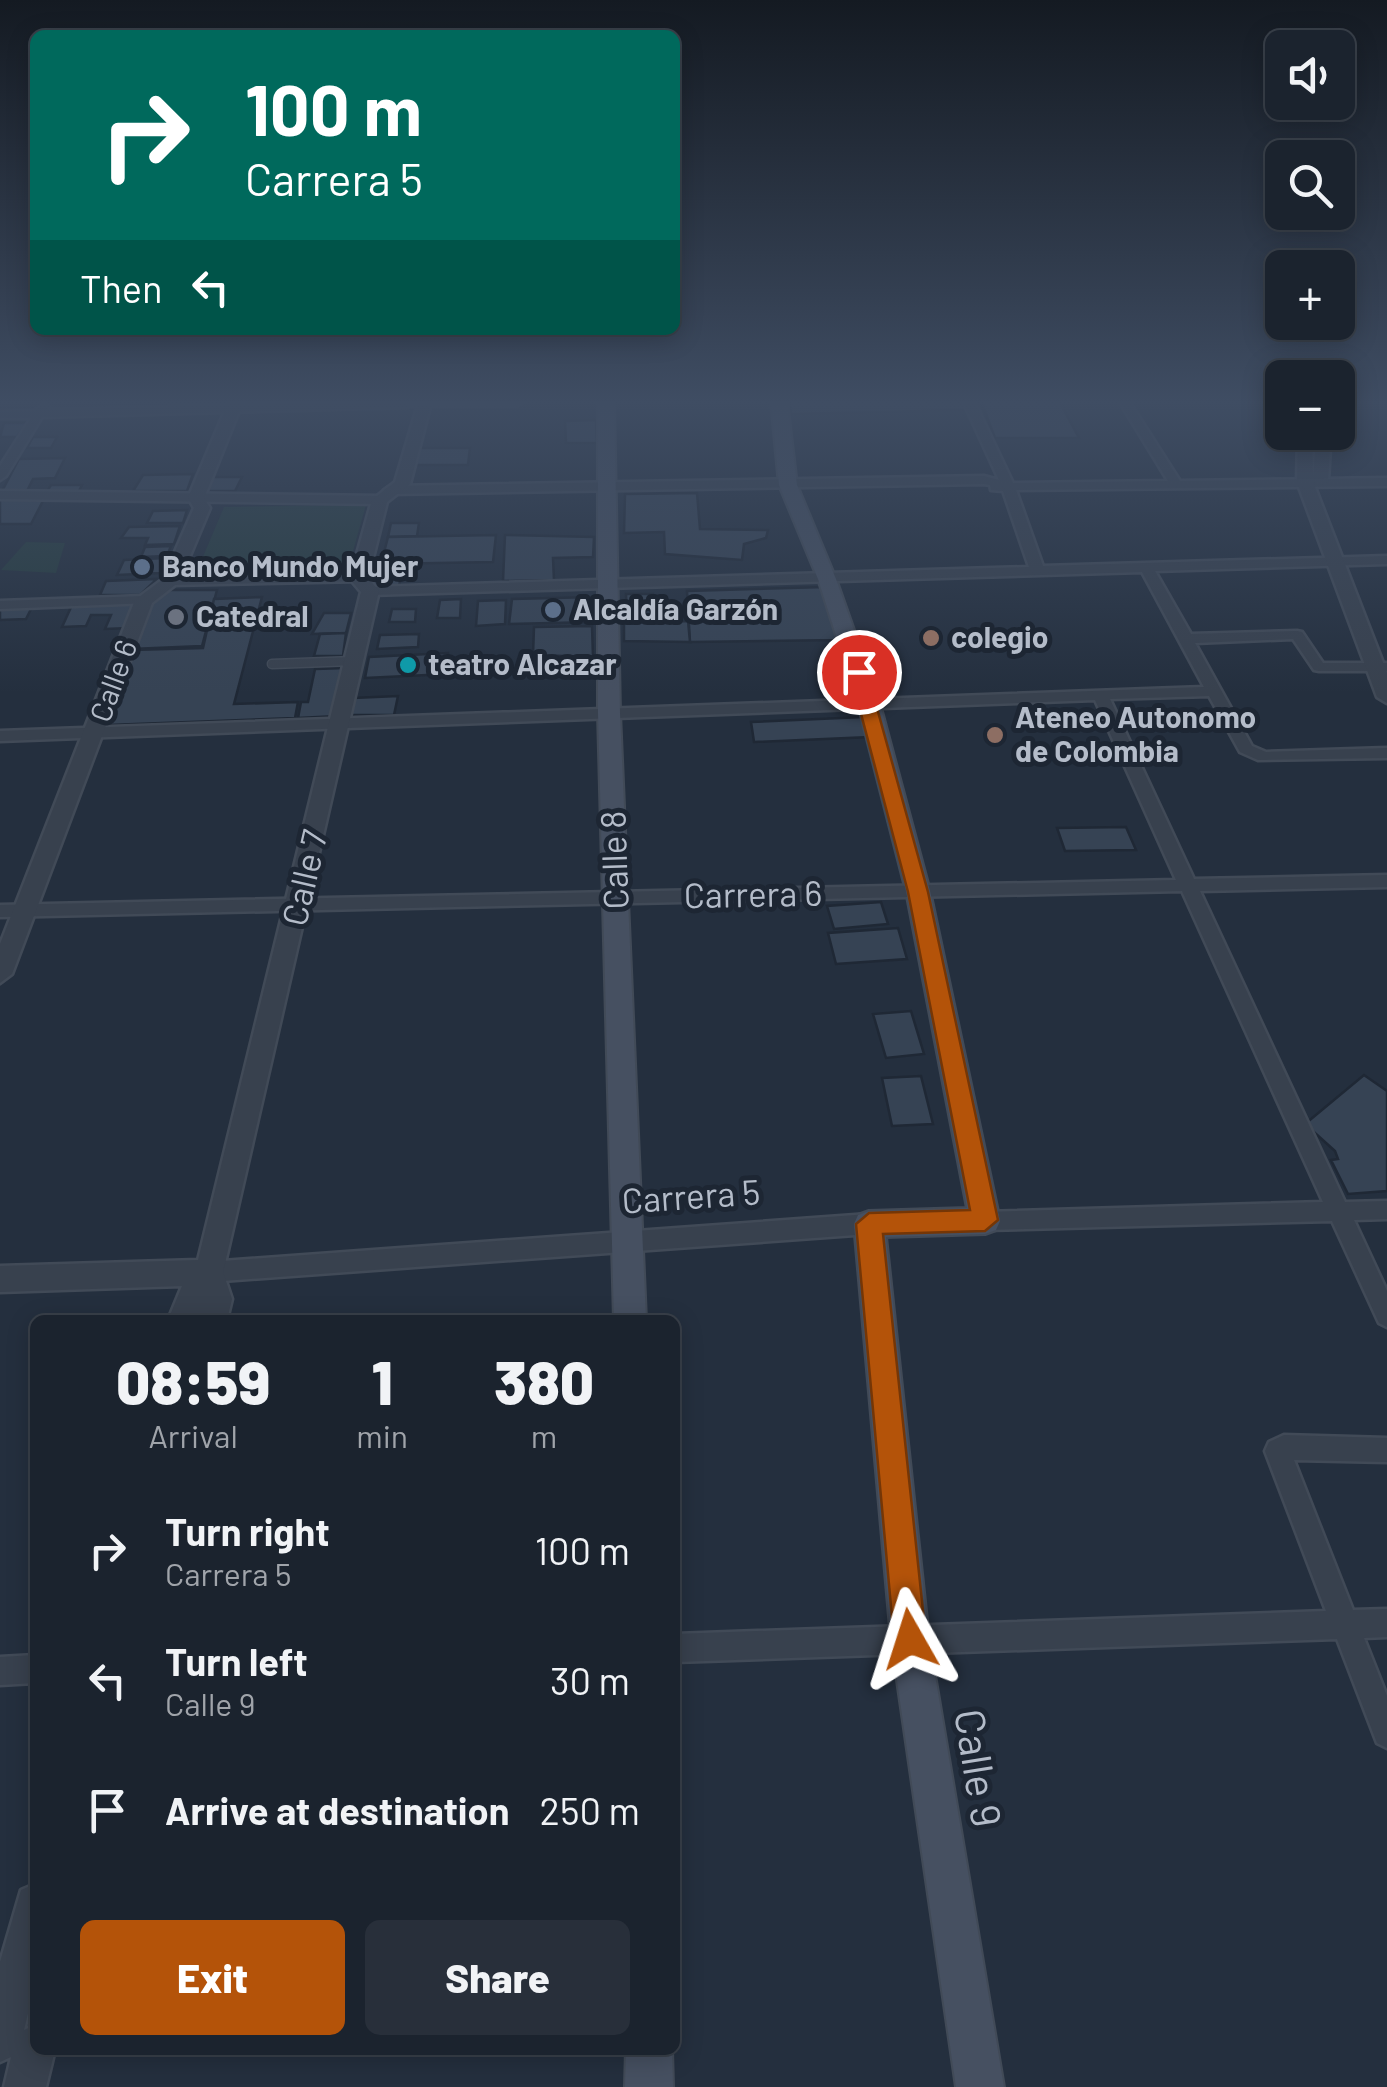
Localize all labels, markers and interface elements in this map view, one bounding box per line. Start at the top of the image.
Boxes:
map controls [1265,30,1355,450]
button: sound [1265,30,1355,120]
text: 100 m [245,66,422,150]
icon: right [80,70,210,200]
button: search [1265,140,1355,230]
text: Carrera 5 [245,151,423,205]
button: + [1265,250,1355,340]
icon: left [183,260,238,315]
text: Then [80,265,163,311]
button: − [1265,360,1355,450]
place label: Banco Mundo Mujer [162,547,419,583]
marker: Banco Mundo Mujer [131,556,153,578]
place label: Alcaldía Garzón [573,590,778,626]
place label: Catedral [196,597,309,633]
marker: Alcaldía Garzón [542,599,564,621]
marker: Catedral [165,606,187,628]
place label: colegio [951,618,1048,654]
marker: colegio [920,627,942,649]
pin [817,630,902,715]
street label: Calle 6 [81,634,143,726]
place label: teatro Alcazar [428,645,617,681]
icon: arrive [832,645,887,700]
marker: teatro Alcazar [397,654,419,676]
place label: Ateneo Autonomo de Colombia [1015,698,1256,768]
marker: Ateneo Autonomo de Colombia [984,724,1006,746]
street label: Calle 8 [590,810,636,910]
street label: Calle 7 [272,825,334,930]
street label: Carrera 6 [683,871,823,915]
street label: Carrera 5 [620,1169,761,1221]
text: 08:59 [116,1345,270,1417]
text: 1 [372,1345,393,1417]
text: 380 [494,1345,594,1417]
text: Arrival [148,1416,238,1454]
text: min [356,1416,408,1454]
text: m [531,1416,557,1454]
text: Turn right [165,1508,330,1554]
icon: right [80,1523,135,1578]
text: 100 m [535,1527,630,1573]
text: Carrera 5 [165,1554,292,1592]
position arrow [858,1587,962,1691]
text: Turn left [165,1638,308,1684]
icon: left [80,1653,135,1708]
text: 30 m [550,1657,630,1703]
text: Calle 9 [165,1684,255,1722]
street label: Calle 9 [946,1705,1014,1830]
icon: arrive [80,1783,135,1838]
text: Arrive at destination [165,1787,510,1833]
text: 250 m [540,1787,640,1833]
button: Exit [80,1920,345,2035]
button: Share [365,1920,630,2035]

